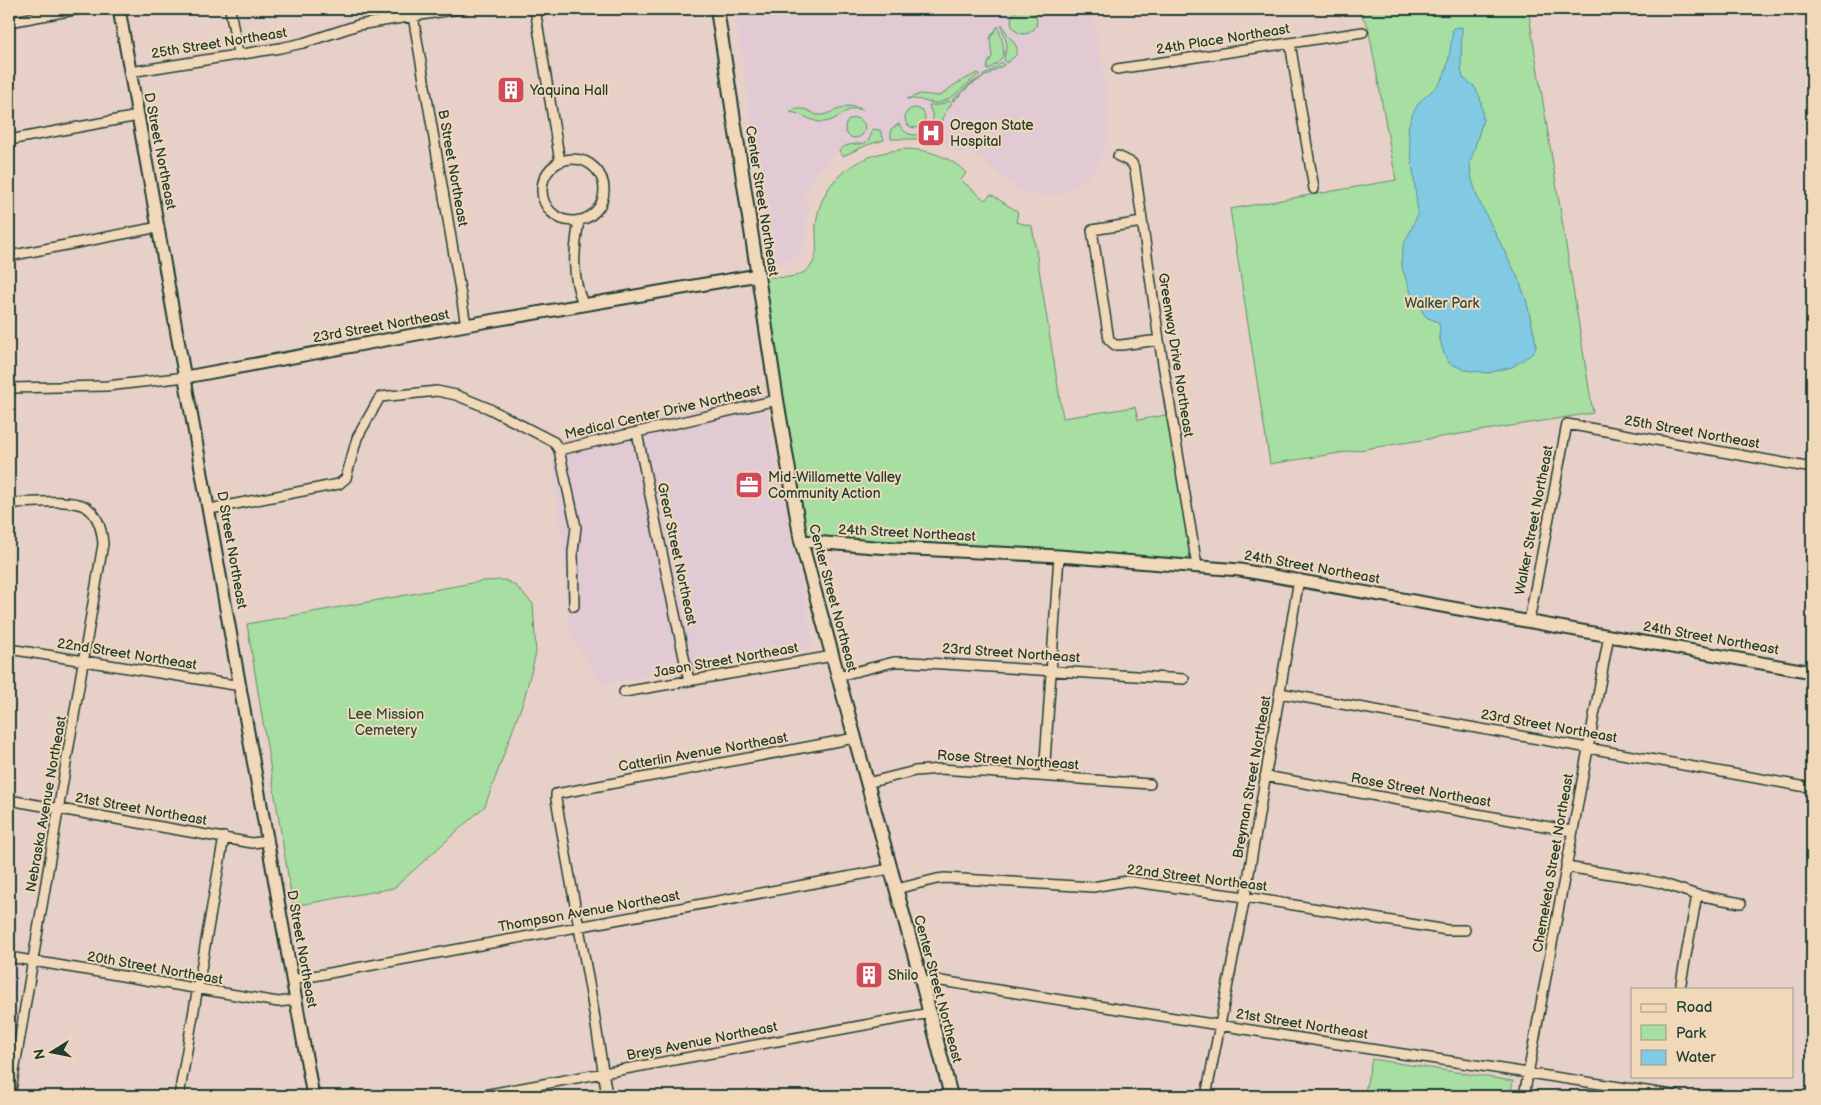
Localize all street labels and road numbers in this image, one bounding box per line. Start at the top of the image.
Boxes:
street label: 24th Place Northeast [1155,20,1292,58]
street label: 25th Street Northeast [150,24,289,62]
street label: D Street Northeast [140,91,180,212]
street label: B Street Northeast [434,108,472,229]
street label: Center Street Northeast [742,124,782,278]
street label: Greenway Drive Northeast [1155,272,1197,439]
street label: 23rd Street Northeast [311,306,451,346]
street label: Medical Center Drive Northeast [563,381,764,443]
street label: 25th Street Northeast [1623,412,1762,452]
street label: Walker Street Northeast [1511,443,1557,596]
street label: Grear Street Northeast [654,481,701,628]
street label: D Street Northeast [213,490,251,611]
street label: 24th Street Northeast [838,521,977,545]
street label: Center Street Northeast [805,522,861,674]
street label: 24th Street Northeast [1243,547,1382,587]
street label: 24th Street Northeast [1642,618,1781,658]
street label: 22nd Street Northeast [56,635,199,674]
street label: Jason Street Northeast [652,639,800,681]
street label: 23rd Street Northeast [941,640,1081,666]
street label: Breyman Street Northeast [1229,694,1275,860]
street label: 23rd Street Northeast [1479,706,1619,746]
street label: Nebraska Avenue Northeast [22,714,70,893]
street label: Catterlin Avenue Northeast [617,729,790,775]
street label: Rose Street Northeast [937,747,1080,773]
street label: Rose Street Northeast [1350,769,1493,811]
street label: Chemeketa Street Northeast [1529,771,1577,954]
street label: 21st Street Northeast [74,789,209,829]
street label: 22nd Street Northeast [1126,861,1269,895]
street label: Thompson Avenue Northeast [497,887,682,935]
street label: D Street Northeast [283,889,321,1010]
street label: Center Street Northeast [910,913,966,1065]
street label: 20th Street Northeast [86,948,225,988]
street label: 21st Street Northeast [1235,1005,1370,1043]
street label: Breys Avenue Northeast [625,1018,780,1064]

